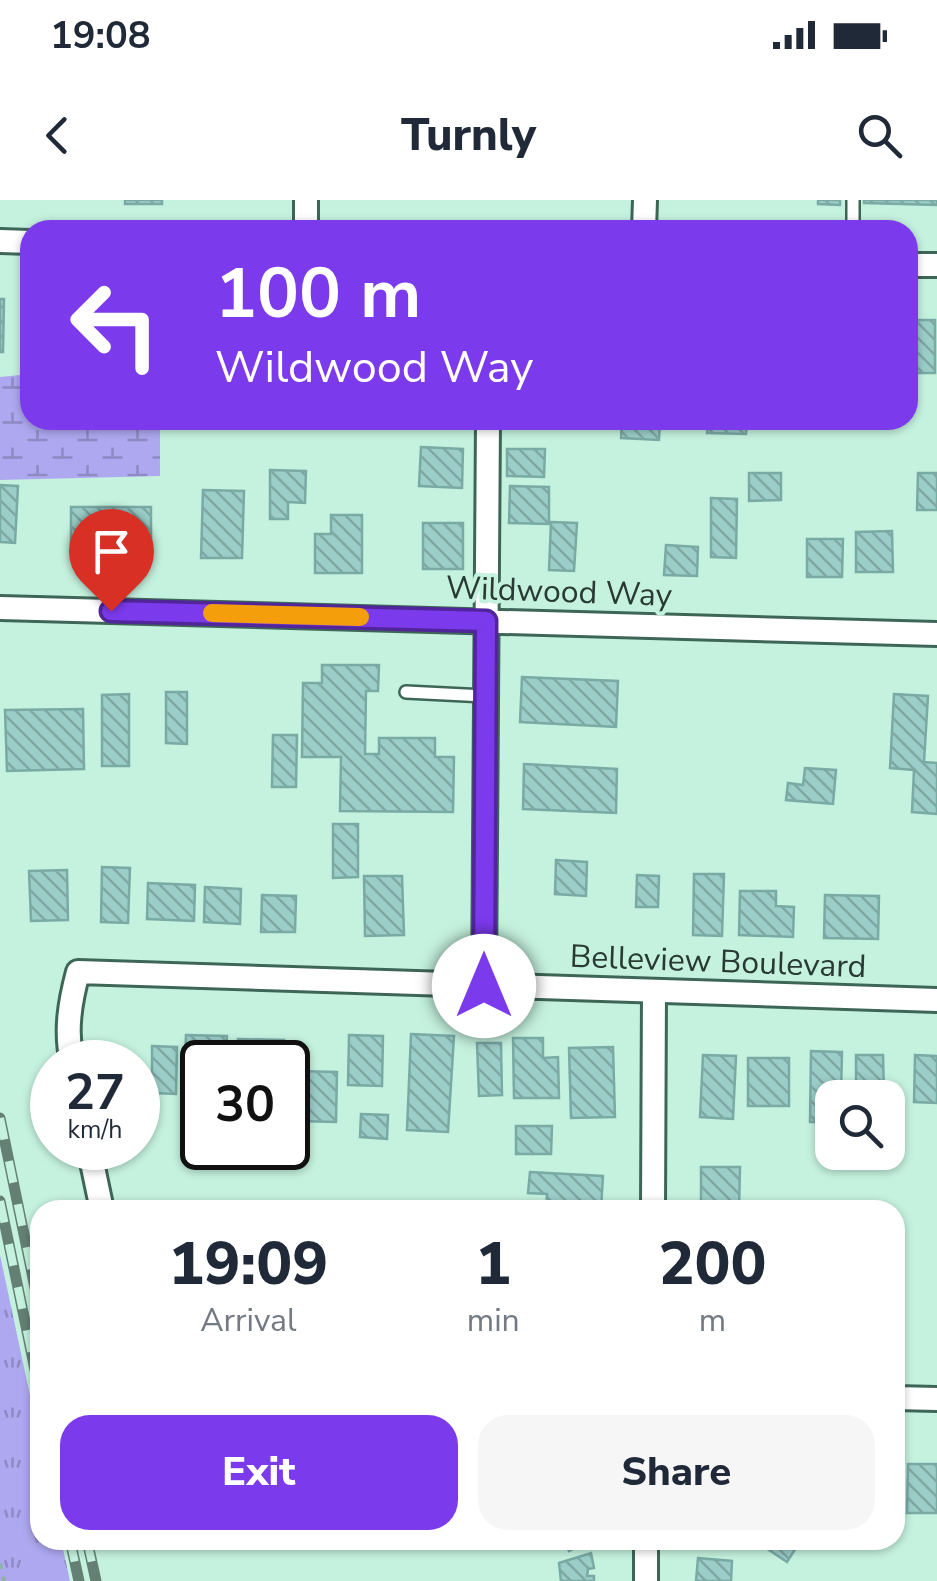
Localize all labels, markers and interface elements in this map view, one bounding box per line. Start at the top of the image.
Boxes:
text: 19:08 [50,10,151,61]
text: Turnly [401,105,536,166]
icon: back [30,108,85,163]
icon: search [852,108,907,163]
text: 100 m [215,246,421,342]
icon: left [50,260,180,390]
text: Wildwood Way [215,337,533,398]
pin [69,509,154,612]
icon: arrive [84,524,139,579]
street label: Wildwood Way [445,566,673,617]
position arrow [432,934,536,1038]
street label: Belleview Boulevard [569,935,867,988]
speed limit sign: 30 [180,1040,310,1170]
text: 27 [65,1058,125,1127]
map controls [815,1080,905,1170]
button: search [815,1080,905,1170]
text: km/h [67,1113,123,1147]
text: 19:09 [169,1223,328,1305]
text: 1 [475,1223,511,1305]
text: 200 [658,1223,766,1305]
text: Arrival [200,1299,297,1342]
text: min [467,1299,520,1342]
text: m [699,1299,726,1342]
button: Exit [60,1415,458,1530]
button: Share [478,1415,875,1530]

